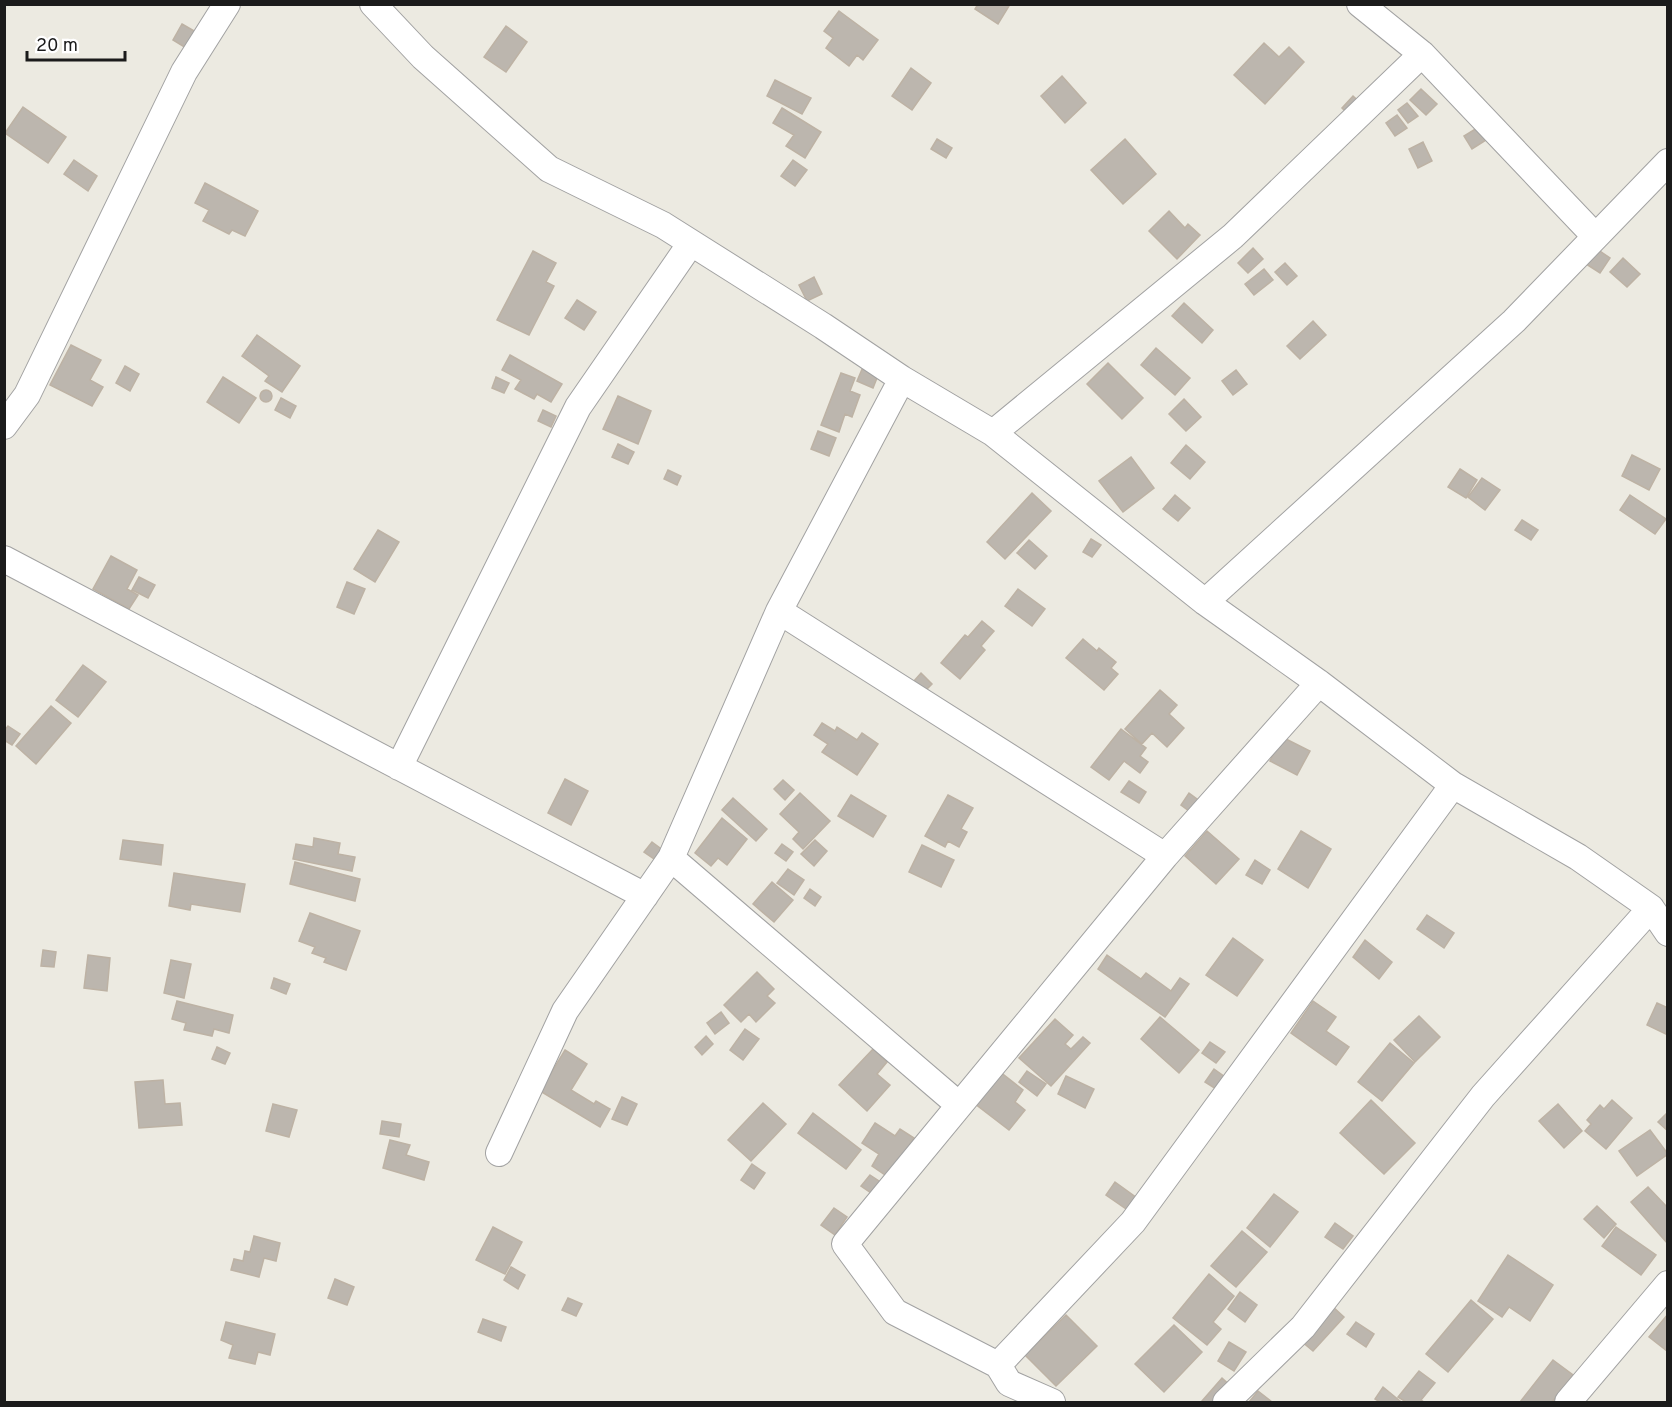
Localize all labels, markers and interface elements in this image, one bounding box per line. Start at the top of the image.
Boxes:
scale bar [27,24,124,62]
text: 20 m [36,35,78,58]

